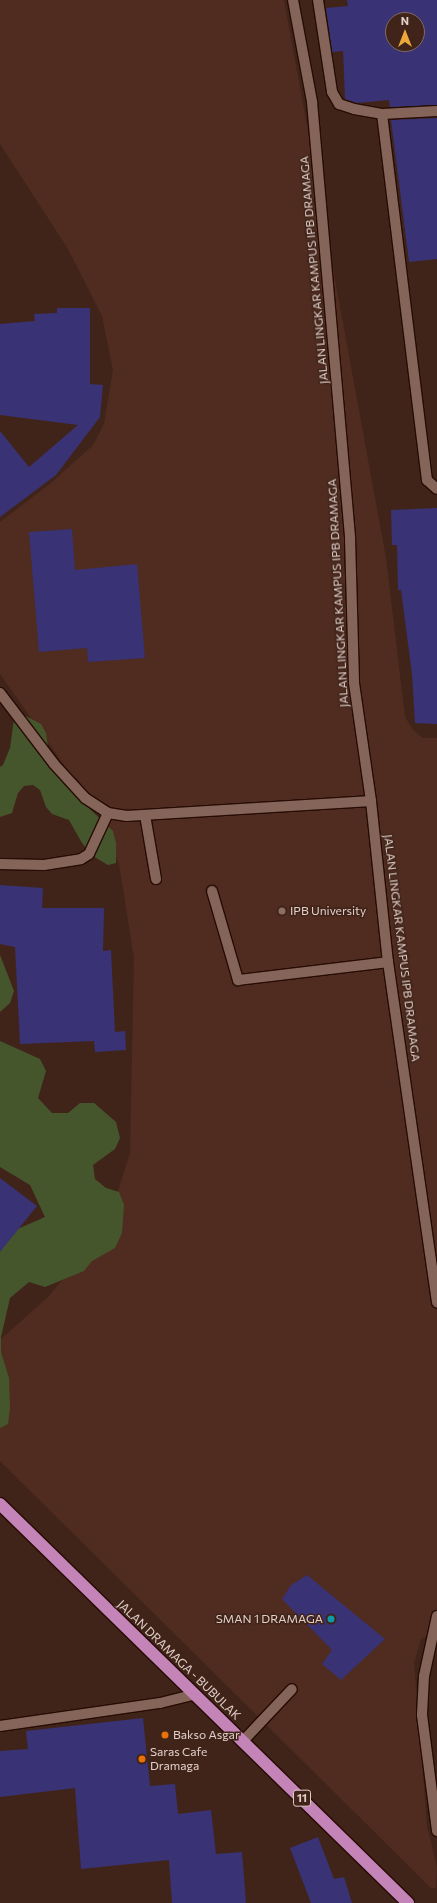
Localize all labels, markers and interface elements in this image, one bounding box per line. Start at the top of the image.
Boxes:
north arrow [385,12,425,52]
text: N [401,14,409,27]
street label: JALAN LINGKAR KAMPUS IPB DRAMAGA [297,155,331,385]
street label: JALAN LINGKAR KAMPUS IPB DRAMAGA [325,478,351,708]
street label: JALAN LINGKAR KAMPUS IPB DRAMAGA [381,833,423,1063]
place label: IPB University [290,904,366,918]
marker: IPB University [277,906,287,916]
street label: JALAN DRAMAGA - BUBULAK [114,1597,244,1723]
place label: SMAN 1 DRAMAGA [216,1612,323,1626]
marker: SMAN 1 DRAMAGA [326,1614,336,1624]
place label: Bakso Asgar [173,1728,240,1742]
marker: Bakso Asgar [160,1730,170,1740]
place label: Saras Cafe Dramaga [150,1745,207,1773]
marker: Saras Cafe Dramaga [137,1754,147,1764]
road number: 11 [293,1789,311,1807]

